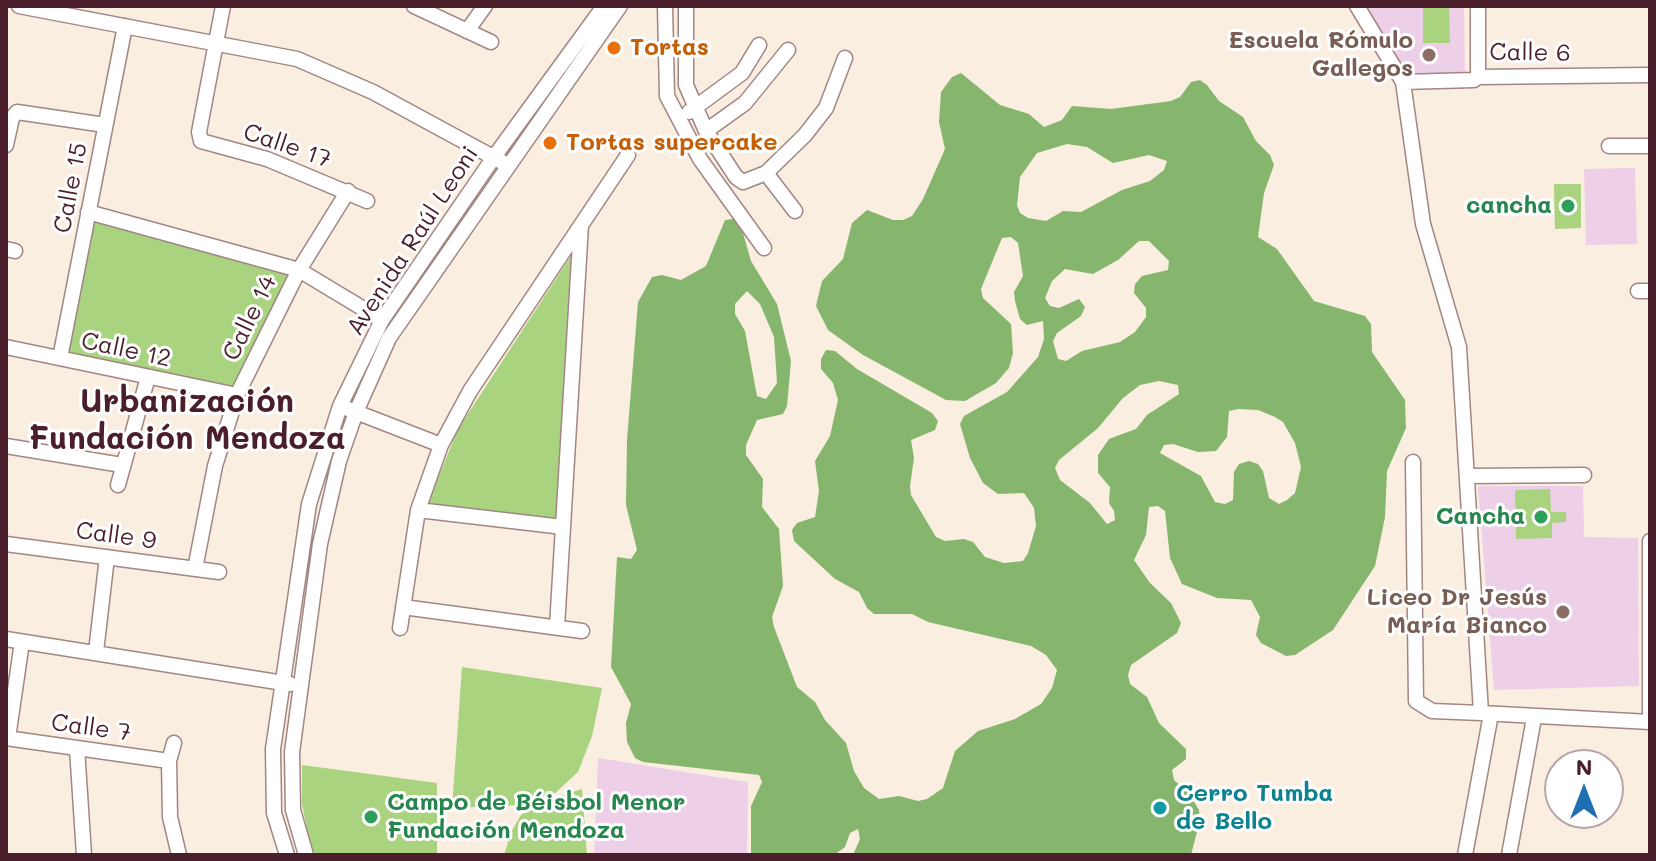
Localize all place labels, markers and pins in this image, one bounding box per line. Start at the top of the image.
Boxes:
place label: Escuela Rómulo Gallegos [1228,27,1413,83]
place label: Tortas [630,34,709,62]
marker: Tortas [605,39,623,57]
marker: Escuela Rómulo Gallegos [1420,46,1438,64]
place label: Tortas supercake [566,129,777,157]
marker: Tortas supercake [541,134,559,152]
place label: cancha [1466,192,1552,220]
marker: cancha [1559,197,1577,215]
place label: Cancha [1436,503,1525,531]
marker: Cancha [1532,508,1550,526]
place label: Liceo Dr Jesús María Bianco [1367,584,1547,640]
marker: Liceo Dr Jesús María Bianco [1554,603,1572,621]
place label: Cerro Tumba de Bello [1176,780,1333,836]
place label: Campo de Béisbol Menor Fundación Mendoza [387,789,685,845]
marker: Cerro Tumba de Bello [1151,799,1169,817]
marker: Campo de Béisbol Menor Fundación Mendoza [362,808,380,826]

